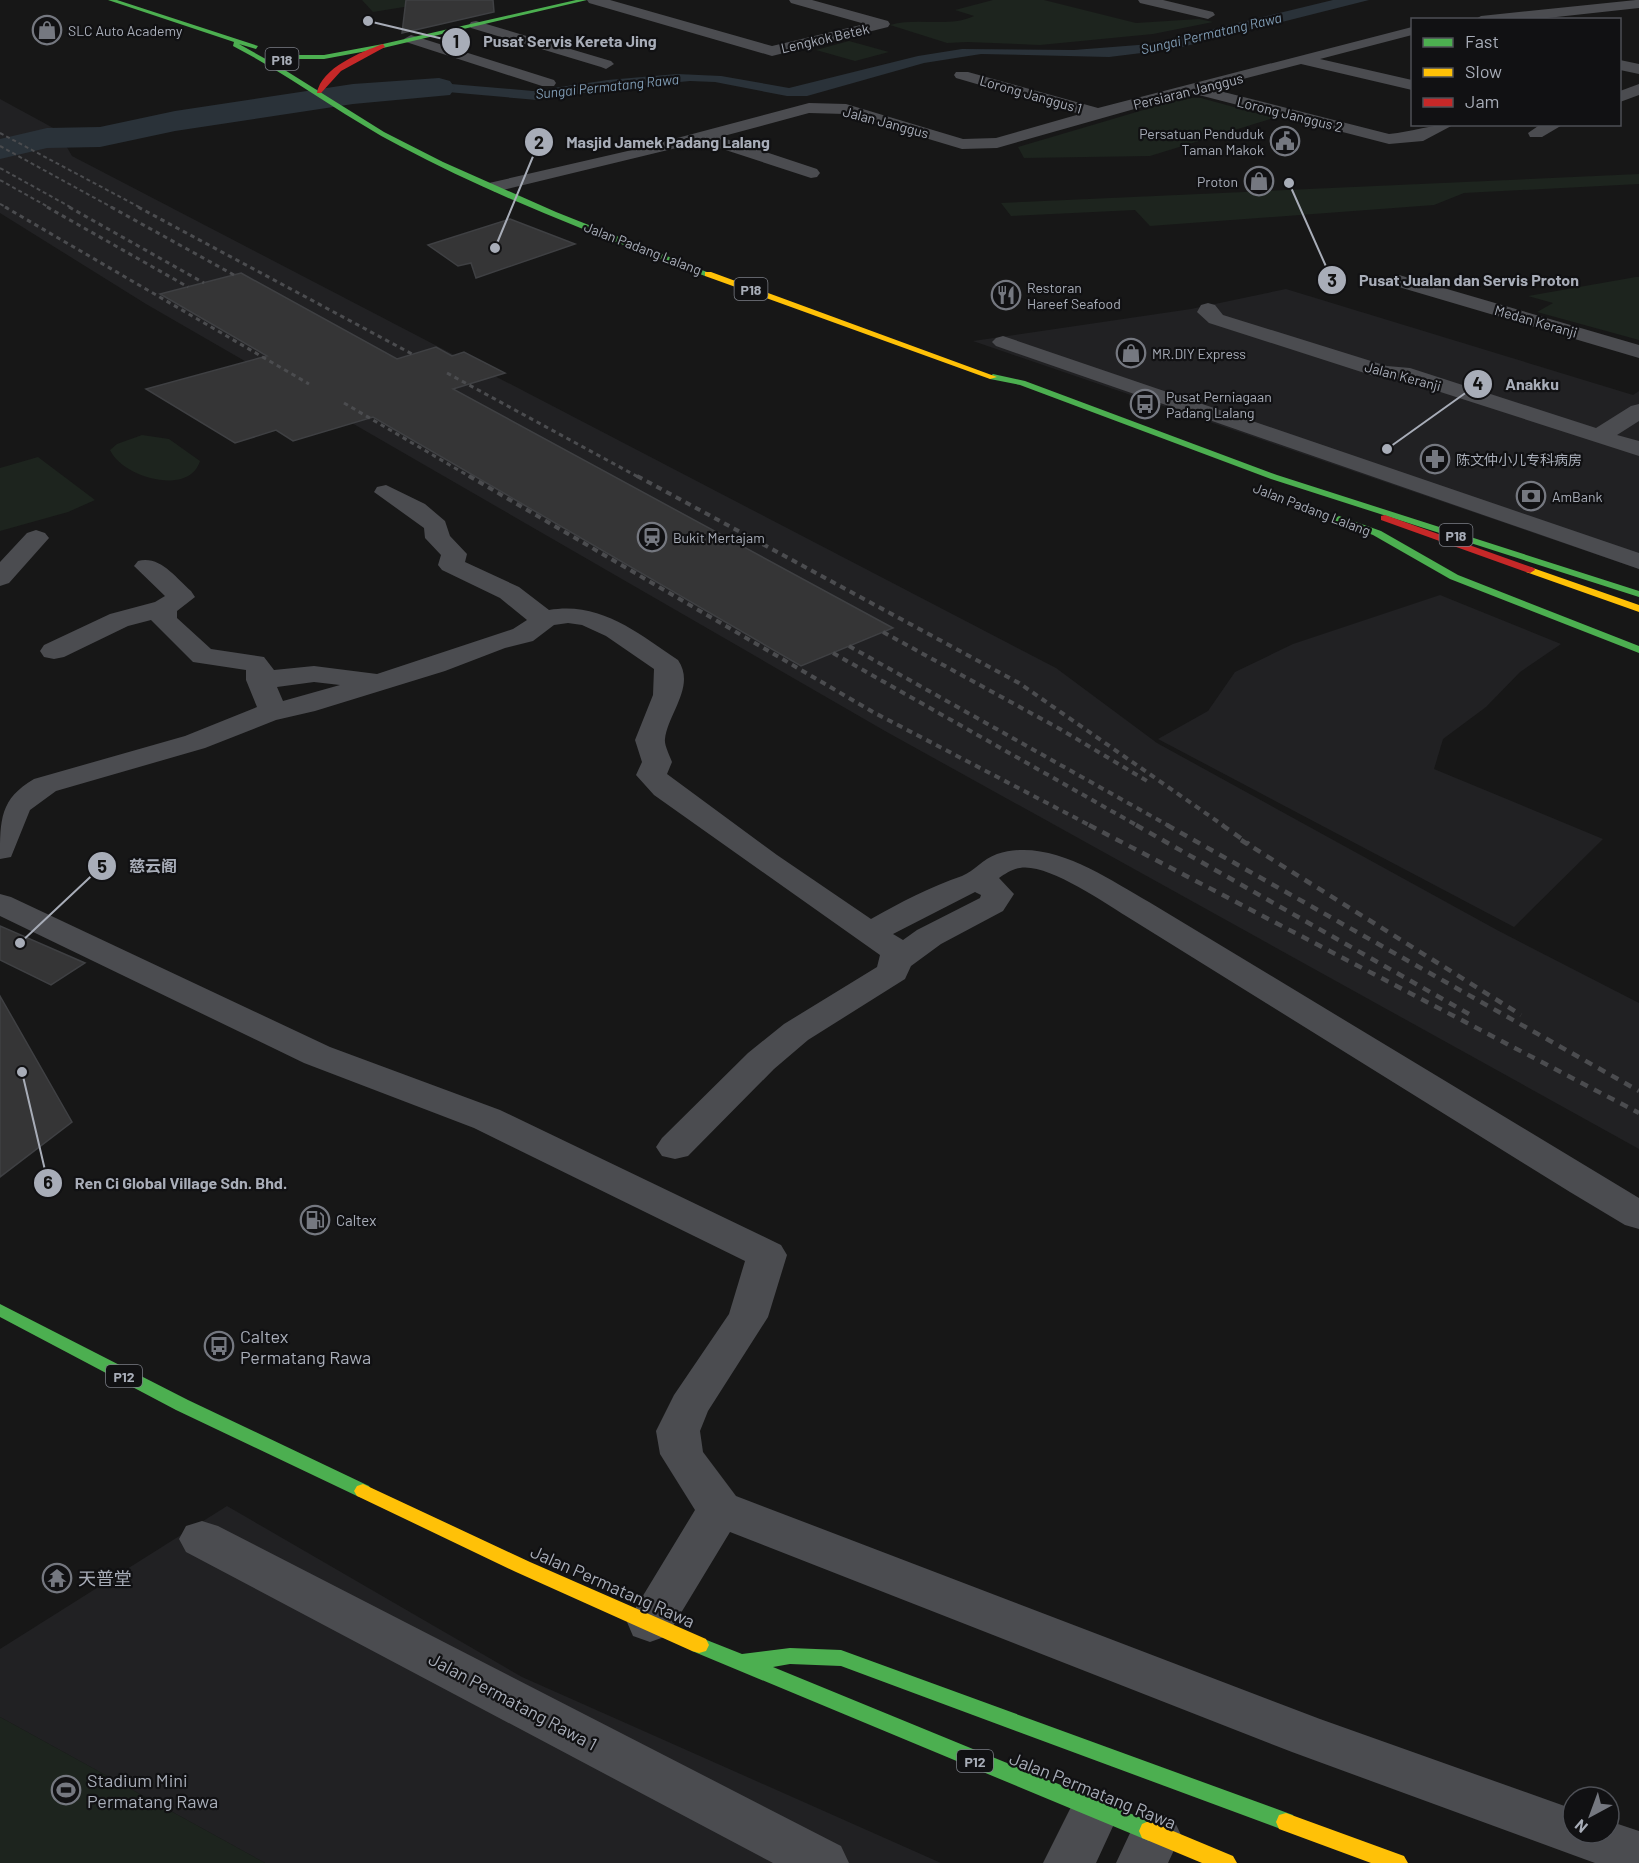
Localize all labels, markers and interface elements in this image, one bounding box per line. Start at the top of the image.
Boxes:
water label: Sungai Permatang Rawa [1139,9,1283,57]
shop icon: SLC Auto Academy [31,14,63,46]
legend [1411,18,1621,126]
street label: Lengkok Betek [779,20,871,56]
place label: SLC Auto Academy [68,22,183,39]
callout: Pusat Servis Kereta Jing [441,25,669,59]
text: 1 [453,30,459,52]
text: Fast [1465,30,1499,52]
text: Pusat Servis Kereta Jing [483,31,657,50]
road number: P18 [266,48,298,70]
text: Slow [1465,60,1502,82]
street label: Persiaran Janggus [1131,69,1245,113]
water label: Sungai Permatang Rawa [534,70,680,102]
street label: Lorong Janggus 1 [978,71,1084,117]
text: Jam [1465,90,1499,112]
street label: Lorong Janggus 2 [1235,93,1345,135]
street label: Jalan Janggus [841,102,931,142]
callout: Masjid Jamek Padang Lalang [524,125,782,159]
place label: Persatuan Penduduk Taman Makok [1139,125,1264,158]
public building icon: Persatuan Penduduk Taman Makok [1269,125,1301,157]
text: 2 [534,131,544,153]
text: Masjid Jamek Padang Lalang [566,132,770,151]
shop icon: Proton [1243,165,1275,197]
place label: Proton [1197,173,1238,190]
street label: Jalan Padang Lalang [582,218,704,278]
callout: Pusat Jualan dan Servis Proton [1317,263,1591,297]
text: 3 [1327,269,1337,291]
text: Pusat Jualan dan Servis Proton [1359,270,1579,289]
road number: P18 [734,278,768,300]
restaurant icon: Restoran Hareef Seafood [990,279,1022,311]
place label: Restoran Hareef Seafood [1027,279,1121,312]
street label: Medan Keranji [1493,301,1579,341]
shop icon: MR.DIY Express [1115,337,1147,369]
place label: MR.DIY Express [1152,345,1246,362]
street label: Jalan Keranji [1363,358,1443,394]
callout: Anakku [1463,367,1571,401]
text: 4 [1473,372,1484,394]
text: Anakku [1505,374,1559,393]
bus stop icon: Pusat Perniagaan Padang Lalang [1129,388,1161,420]
place label: Pusat Perniagaan Padang Lalang [1166,388,1272,421]
pharmacy icon: 陈文仲小儿专科病房 [1419,443,1451,475]
place label: 陈文仲小儿专科病房 [1456,451,1582,468]
street label: Jalan Padang Lalang [1251,479,1373,539]
bank icon: AmBank [1515,480,1547,512]
place label: AmBank [1552,488,1602,505]
station icon: Bukit Mertajam [636,521,668,553]
road number: P18 [1440,524,1472,546]
place label: Bukit Mertajam [673,529,765,546]
callout: 慈云阁 [87,849,189,883]
text: 5 [97,855,107,877]
text: 慈云阁 [129,856,177,875]
callout: Ren Ci Global Village Sdn. Bhd. [33,1166,299,1200]
text: 6 [43,1171,53,1193]
text: Ren Ci Global Village Sdn. Bhd. [75,1173,287,1192]
fuel station icon: Caltex [299,1204,331,1236]
place label: Caltex [336,1211,376,1229]
place label: Caltex Permatang Rawa [240,1325,371,1368]
bus stop icon: Caltex Permatang Rawa [203,1330,235,1362]
road number: P12 [106,1365,142,1387]
street label: Jalan Permatang Rawa [527,1540,699,1632]
temple icon: 天普堂 [41,1562,73,1594]
place label: 天普堂 [78,1567,132,1589]
street label: Jalan Permatang Rawa 1 [425,1647,601,1755]
street label: Jalan Permatang Rawa [1007,1747,1179,1833]
road number: P12 [957,1750,993,1772]
place label: Stadium Mini Permatang Rawa [87,1769,218,1812]
sports icon: Stadium Mini Permatang Rawa [50,1774,82,1806]
north arrow [1561,1785,1621,1845]
text: N [1571,1816,1591,1837]

